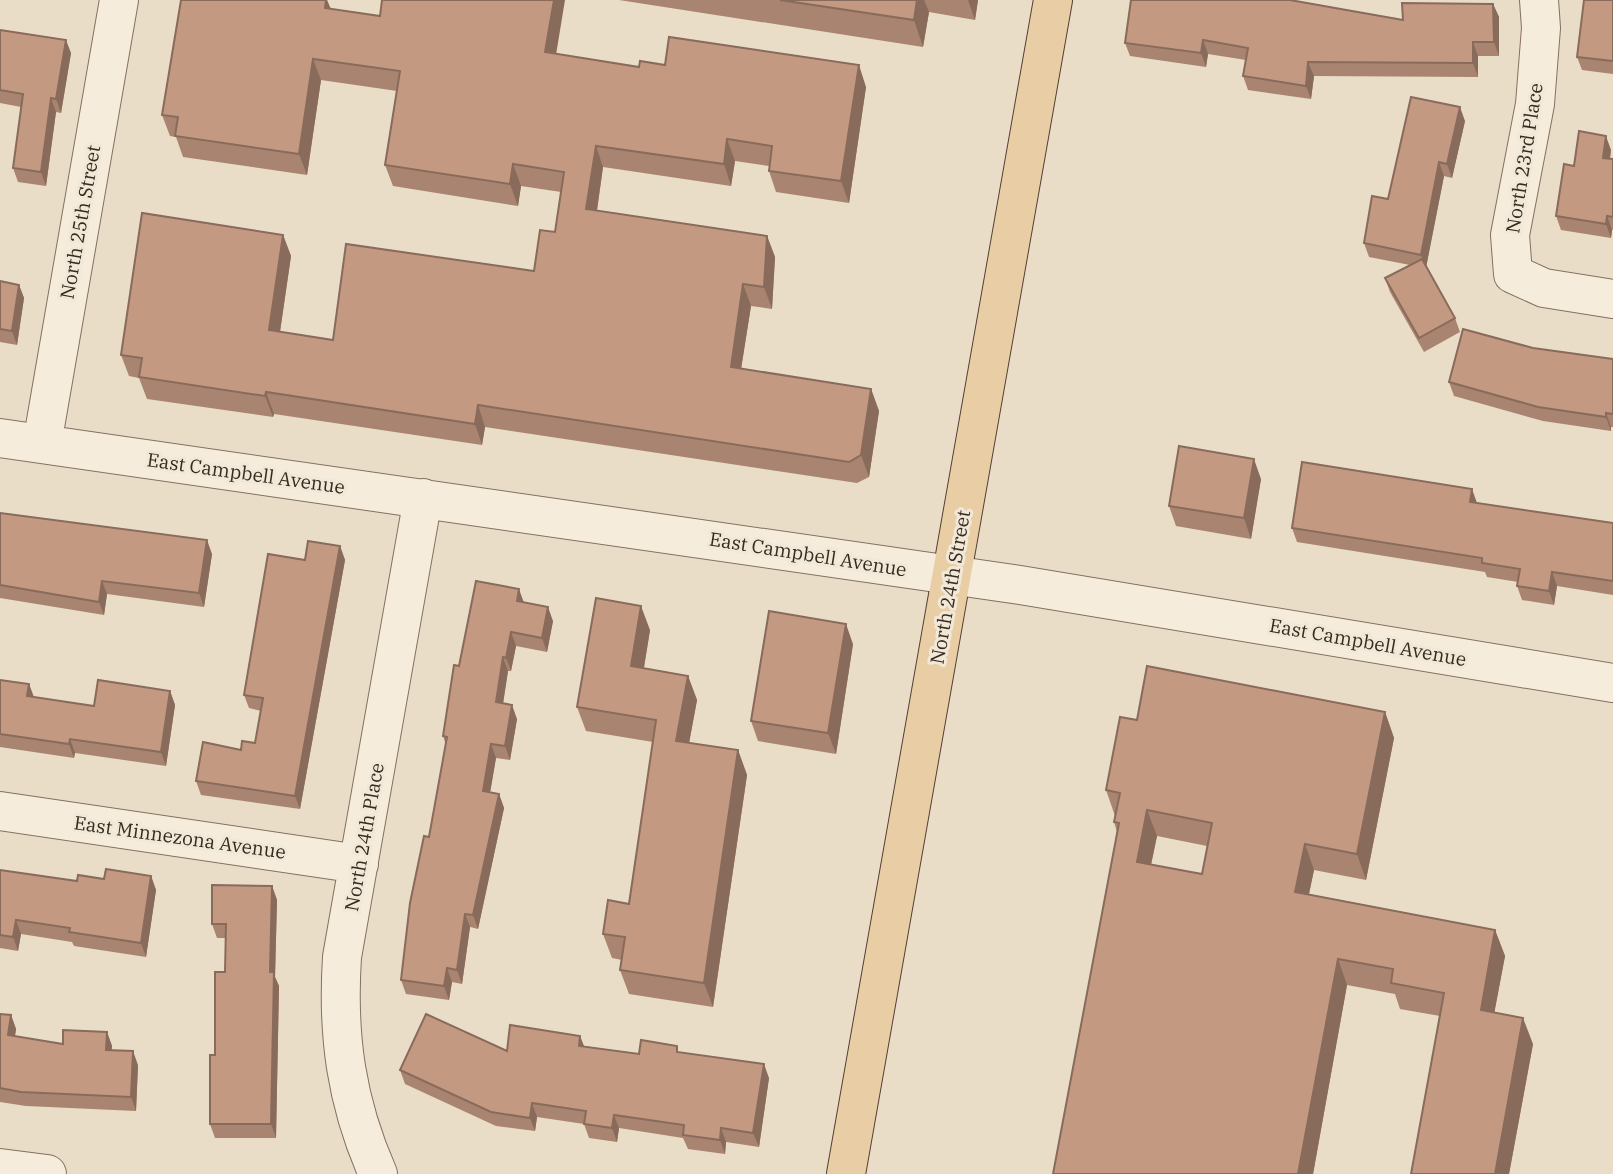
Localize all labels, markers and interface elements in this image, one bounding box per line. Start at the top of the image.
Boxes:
street label: North 23rd Place [1500,81,1548,235]
street label: North 25th Street [55,143,105,301]
street label: East Campbell Avenue [146,447,346,499]
street label: North 24th Street [925,508,975,666]
street label: East Campbell Avenue [708,527,908,581]
street label: East Campbell Avenue [1268,613,1468,671]
street label: North 24th Place [339,761,389,913]
street label: East Minnezona Avenue [73,810,287,864]

